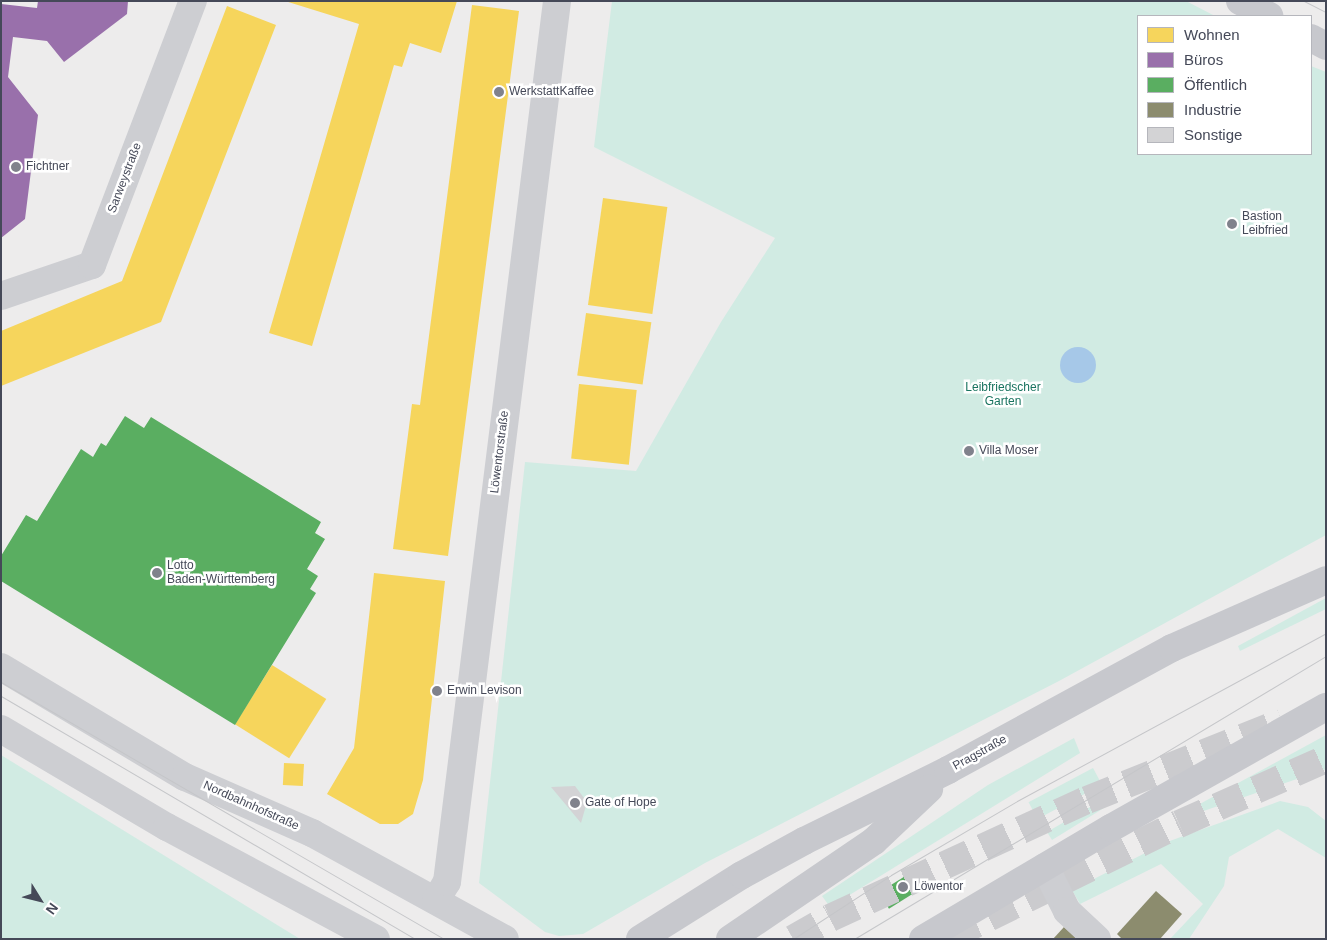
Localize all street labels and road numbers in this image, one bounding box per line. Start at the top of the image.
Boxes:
street label: Sarweystraße [105,141,145,215]
street label: Löwentorstraße [488,410,512,494]
street label: Pragstraße [951,732,1009,774]
street label: Nordbahnhofstraße [201,778,301,834]

